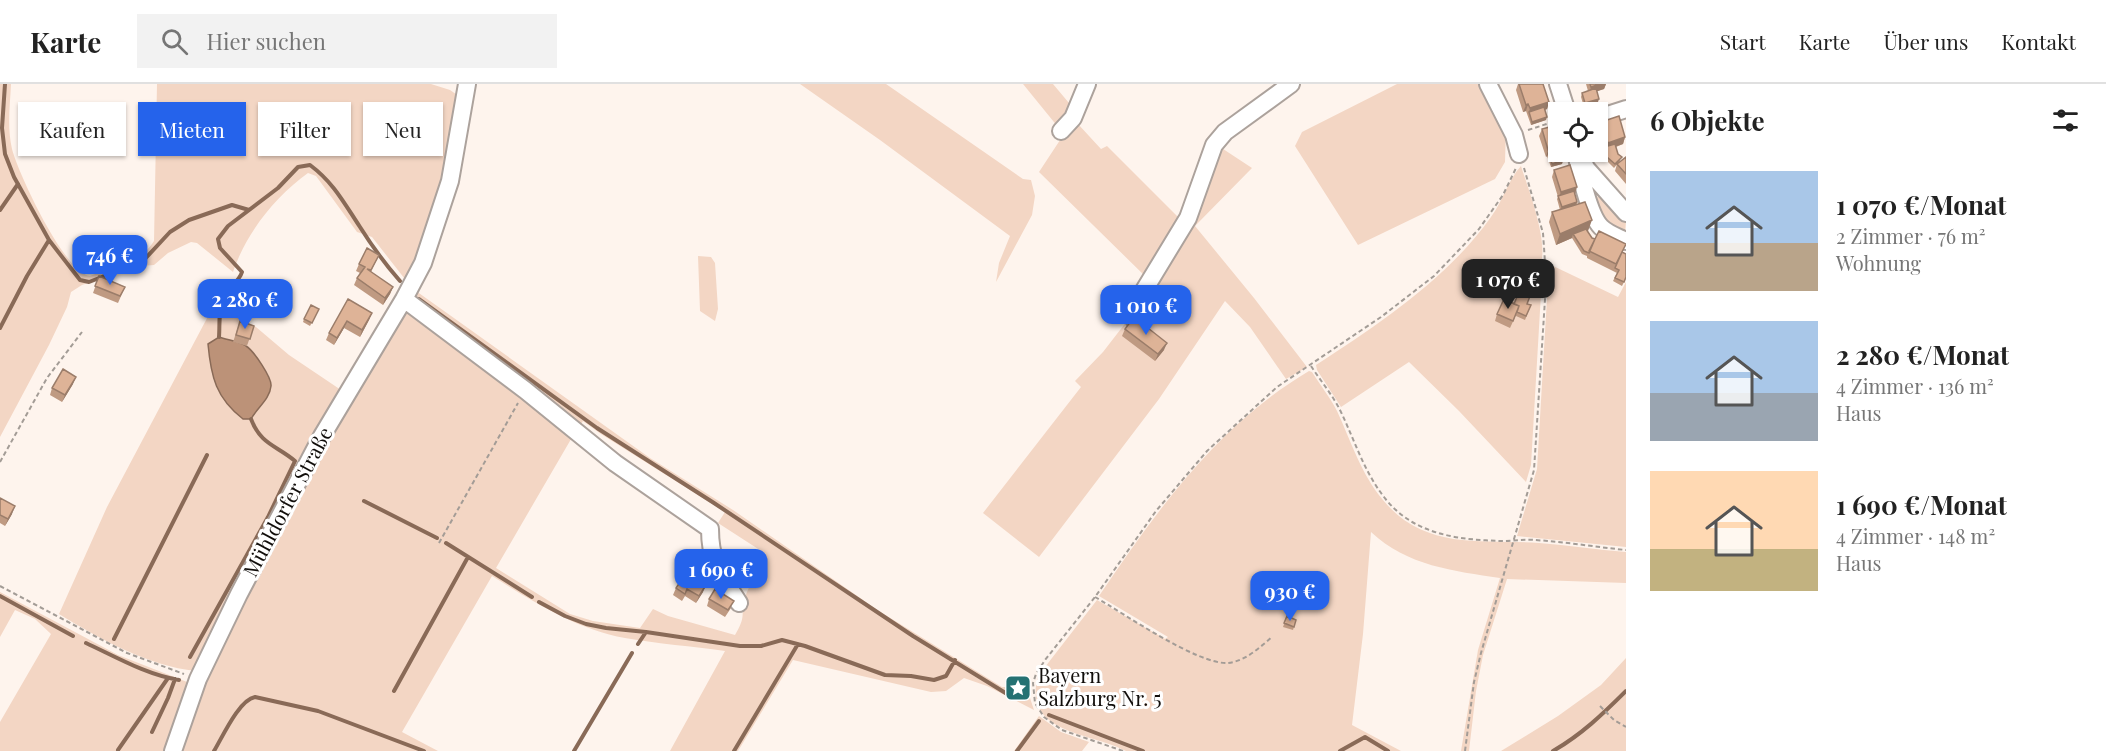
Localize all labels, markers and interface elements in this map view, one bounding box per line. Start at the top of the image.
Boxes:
search box [137,14,557,68]
text: Karte [30,23,101,60]
icon: search [158,25,191,58]
text: Hier suchen [206,26,326,56]
text: Start [1720,27,1766,55]
text: Karte [1799,27,1850,55]
text: Über uns [1883,27,1968,55]
text: Kontakt [2001,27,2076,55]
chip: Kaufen [18,102,126,156]
chip: Mieten [138,102,246,156]
chip: Filter [258,102,351,156]
chip: Neu [363,102,443,156]
map controls [1548,102,1608,162]
button: locate [1548,102,1608,162]
text: 6 Objekte [1650,103,1765,138]
icon: filters [2049,104,2082,137]
text: 1 070 €/Monat [1836,187,2007,222]
icon: home [1698,195,1770,267]
text: 2 Zimmer · 76 m² [1836,222,1986,249]
pin: 746 € [68,235,152,286]
text: 746 € [86,241,134,268]
text: Wohnung [1836,249,1921,276]
pin: 1 070 € [1453,259,1563,310]
text: 1 070 € [1476,265,1540,292]
pin: 2 280 € [190,279,300,330]
text: 2 280 € [212,285,278,312]
pin: 1 010 € [1091,285,1201,336]
text: 1 010 € [1114,291,1178,318]
text: 2 280 €/Monat [1836,337,2009,372]
icon: home [1698,345,1770,417]
text: 4 Zimmer · 136 m² [1836,372,1994,399]
text: Haus [1836,399,1882,426]
street label: Mühldorfer Straße [236,422,338,581]
text: 1 690 €/Monat [1836,487,2007,522]
icon: home [1698,495,1770,567]
text: 4 Zimmer · 148 m² [1836,522,1995,549]
pin: 1 690 € [666,549,776,600]
text: Haus [1836,549,1882,576]
text: 1 690 € [689,555,753,582]
pin: 930 € [1248,571,1332,622]
text: 930 € [1264,577,1316,604]
place label: Bayern Salzburg Nr. 5 [1038,661,1162,711]
place icon: Bayern Salzburg Nr. 5 [1003,673,1033,703]

